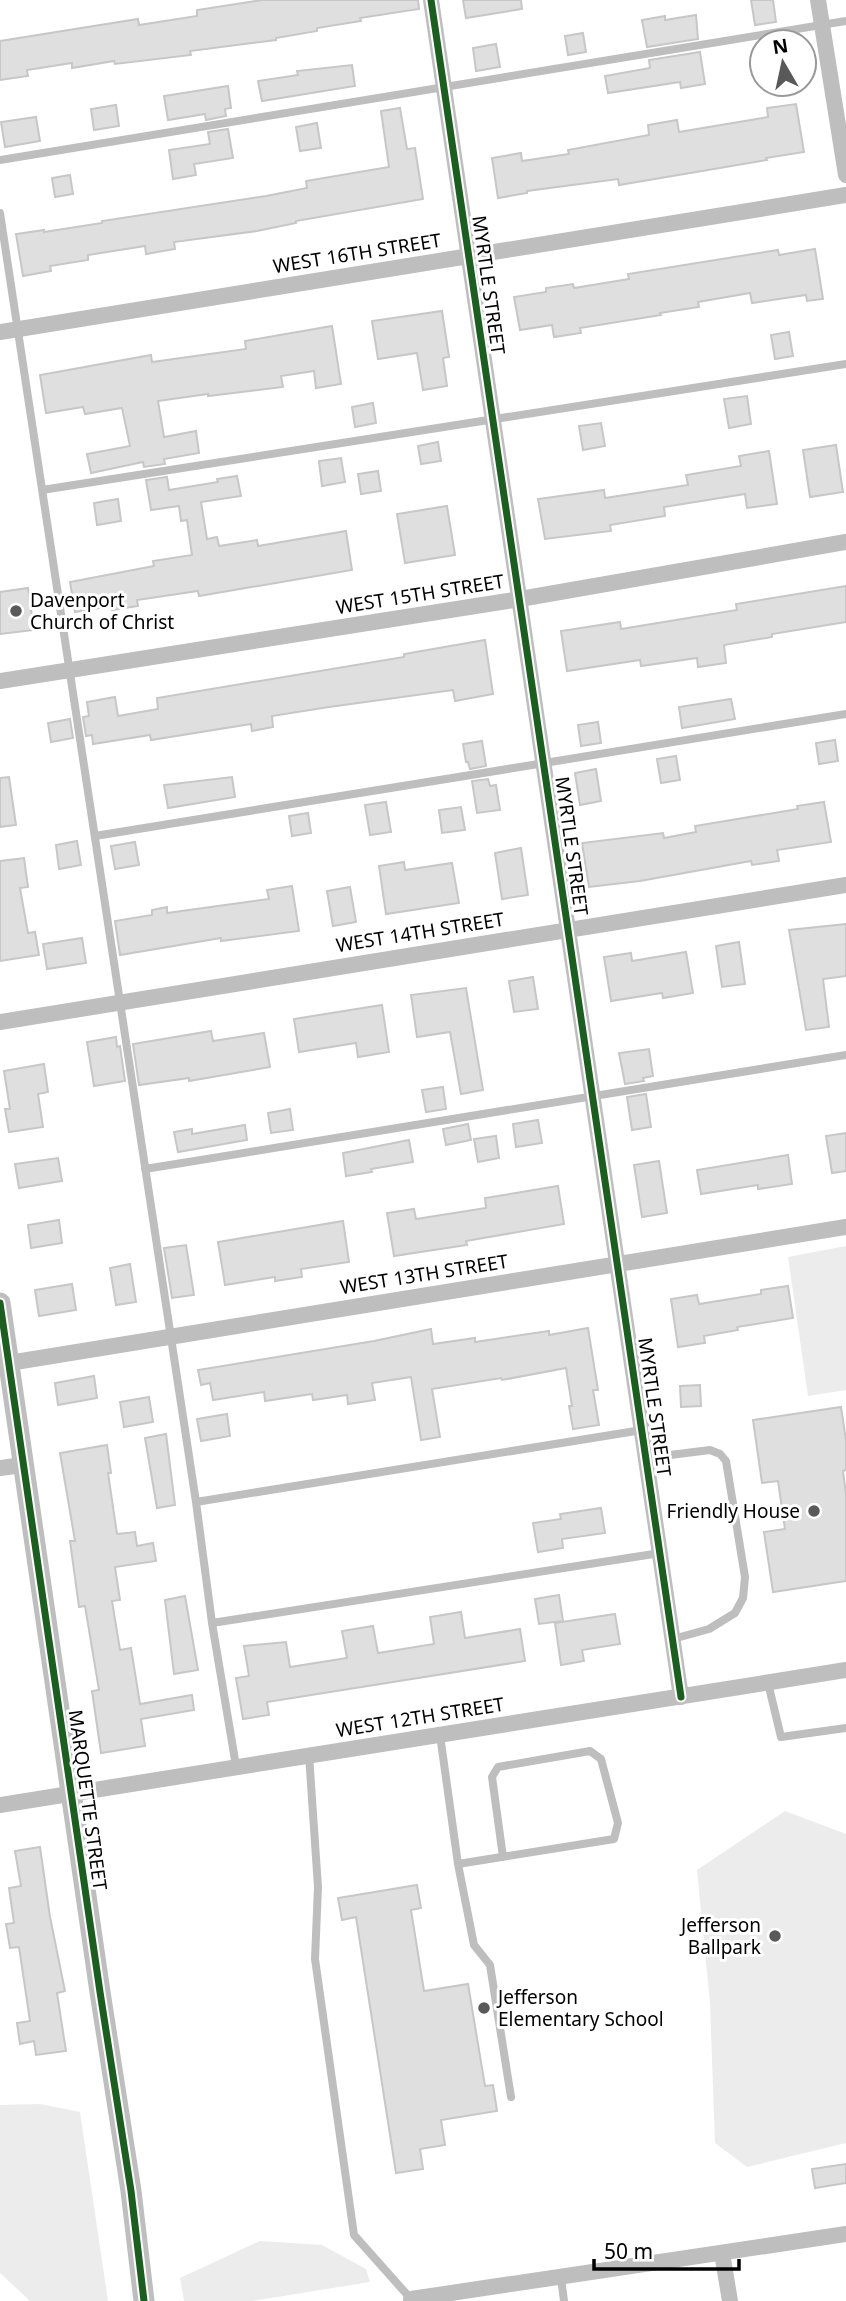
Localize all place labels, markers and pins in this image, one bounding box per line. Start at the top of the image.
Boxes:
place label: Davenport Church of Christ [30,587,174,635]
marker: Davenport Church of Christ [8,603,24,619]
place label: Friendly House [667,1498,800,1524]
marker: Friendly House [806,1503,822,1519]
place label: Jefferson Ballpark [679,1912,761,1960]
marker: Jefferson Ballpark [767,1928,783,1944]
place label: Jefferson Elementary School [496,1984,664,2032]
marker: Jefferson Elementary School [476,2000,492,2016]

